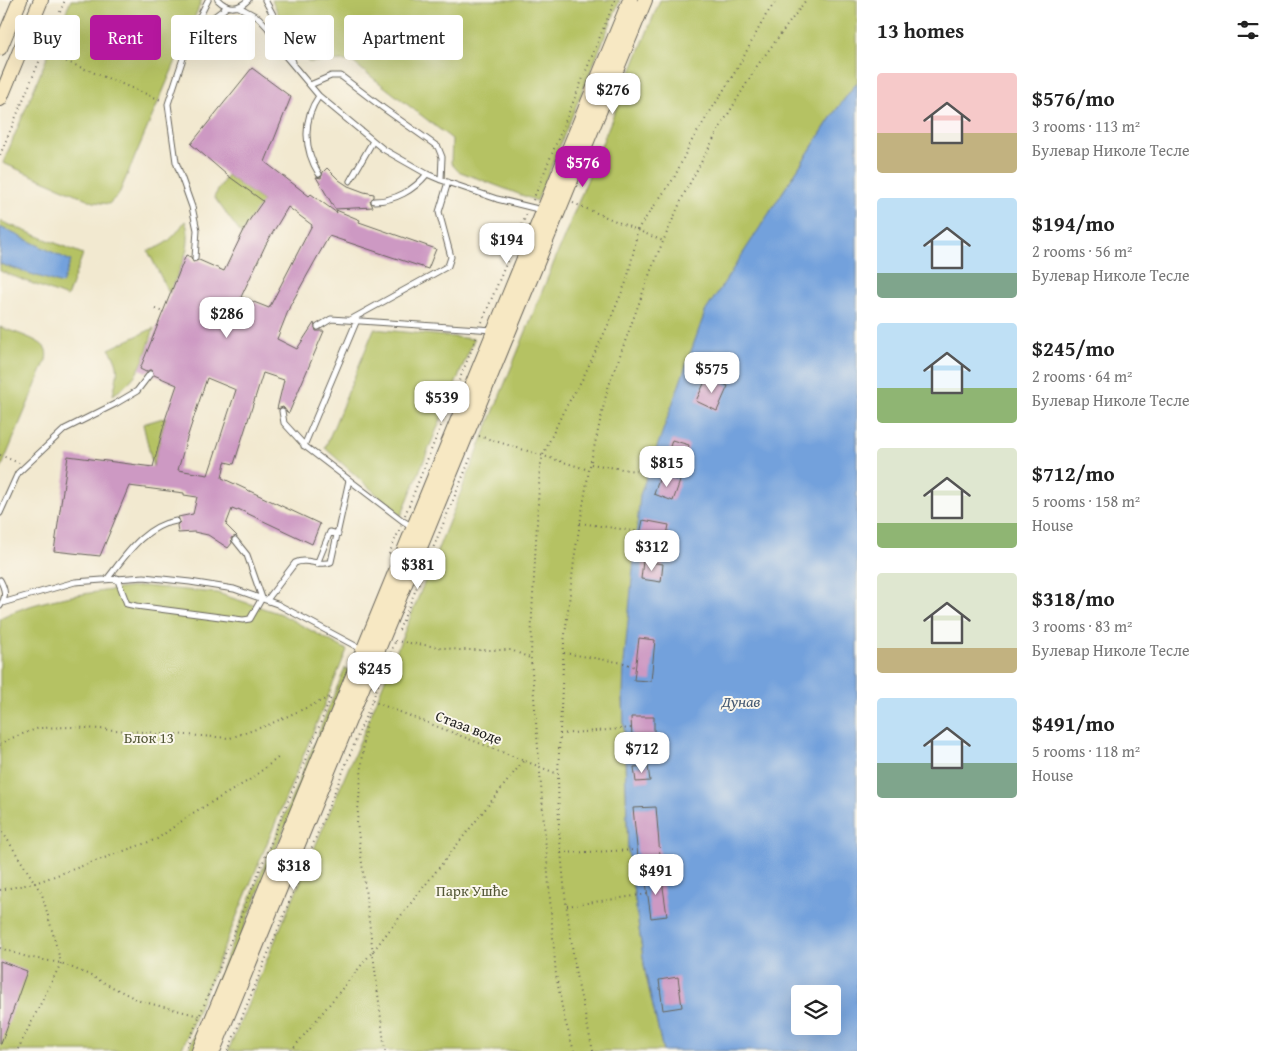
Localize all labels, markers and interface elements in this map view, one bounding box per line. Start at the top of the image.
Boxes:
chip: Buy [15,15,80,60]
chip: Rent [90,15,161,60]
chip: Filters [171,15,255,60]
chip: New [265,15,334,60]
chip: Apartment [344,15,463,60]
text: 13 homes [877,15,964,46]
icon: filters [1234,16,1262,44]
pin: $276 [583,72,643,115]
text: $276 [596,77,630,101]
text: $576/mo [1032,83,1115,114]
icon: home [917,93,977,153]
text: 3 rooms · 113 m² [1032,114,1140,138]
text: Булевар Николе Тесле [1032,138,1190,162]
pin: $576 [553,146,613,188]
text: $576 [566,150,600,174]
text: $194/mo [1032,208,1115,239]
icon: home [917,218,977,278]
pin: $194 [477,222,537,265]
text: $194 [490,227,524,251]
text: 2 rooms · 56 m² [1032,239,1132,263]
text: Булевар Николе Тесле [1032,263,1190,287]
pin: $286 [197,296,257,339]
text: $286 [210,301,244,325]
text: $245/mo [1032,333,1115,364]
icon: home [917,343,977,403]
pin: $575 [682,352,742,394]
text: $575 [695,356,729,380]
text: 2 rooms · 64 m² [1032,364,1132,388]
pin: $539 [412,380,472,423]
text: $539 [425,385,459,409]
text: Булевар Николе Тесле [1032,388,1190,412]
pin: $815 [637,446,697,488]
text: $815 [650,450,684,474]
text: $712/mo [1032,458,1115,489]
icon: home [917,468,977,528]
text: 5 rooms · 158 m² [1032,489,1140,513]
text: House [1032,513,1073,537]
pin: $312 [622,530,682,572]
text: $312 [635,534,669,558]
pin: $381 [388,548,448,590]
text: $381 [401,552,435,576]
text: $318/mo [1032,583,1115,614]
icon: home [917,593,977,653]
text: 3 rooms · 83 m² [1032,614,1132,638]
text: Булевар Николе Тесле [1032,638,1190,662]
pin: $245 [345,652,405,694]
text: $245 [358,656,392,680]
water label: Дунав [720,689,761,713]
street label: Стаза воде [433,705,505,749]
text: $491/mo [1032,708,1115,739]
icon: home [917,718,977,778]
park label: Блок 13 [124,727,174,748]
pin: $712 [612,732,672,774]
text: $712 [625,736,659,760]
text: 5 rooms · 118 m² [1032,739,1140,763]
text: House [1032,763,1073,787]
pin: $318 [264,848,324,891]
text: $318 [277,853,311,877]
pin: $491 [626,854,686,896]
text: $491 [639,858,673,882]
park label: Парк Ушће [436,880,508,901]
map controls [791,985,841,1035]
button: layers [791,985,841,1035]

